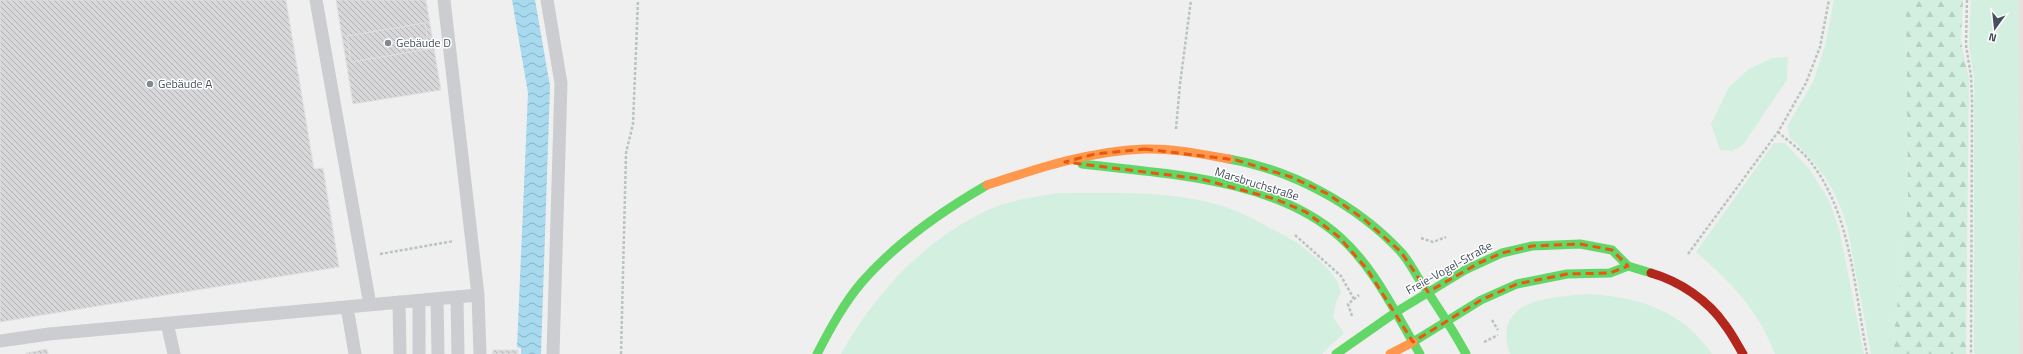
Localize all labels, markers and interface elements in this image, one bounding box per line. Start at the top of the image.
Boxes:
north arrow [1975,8,2015,48]
text: N [1987,29,1998,46]
place label: Gebäude D [396,33,451,52]
marker: Gebäude D [383,38,393,48]
place label: Gebäude A [158,74,212,93]
marker: Gebäude A [145,79,155,89]
street label: Marsbruchstraße [1213,162,1302,205]
street label: Freie-Vogel-Straße [1402,236,1495,299]

